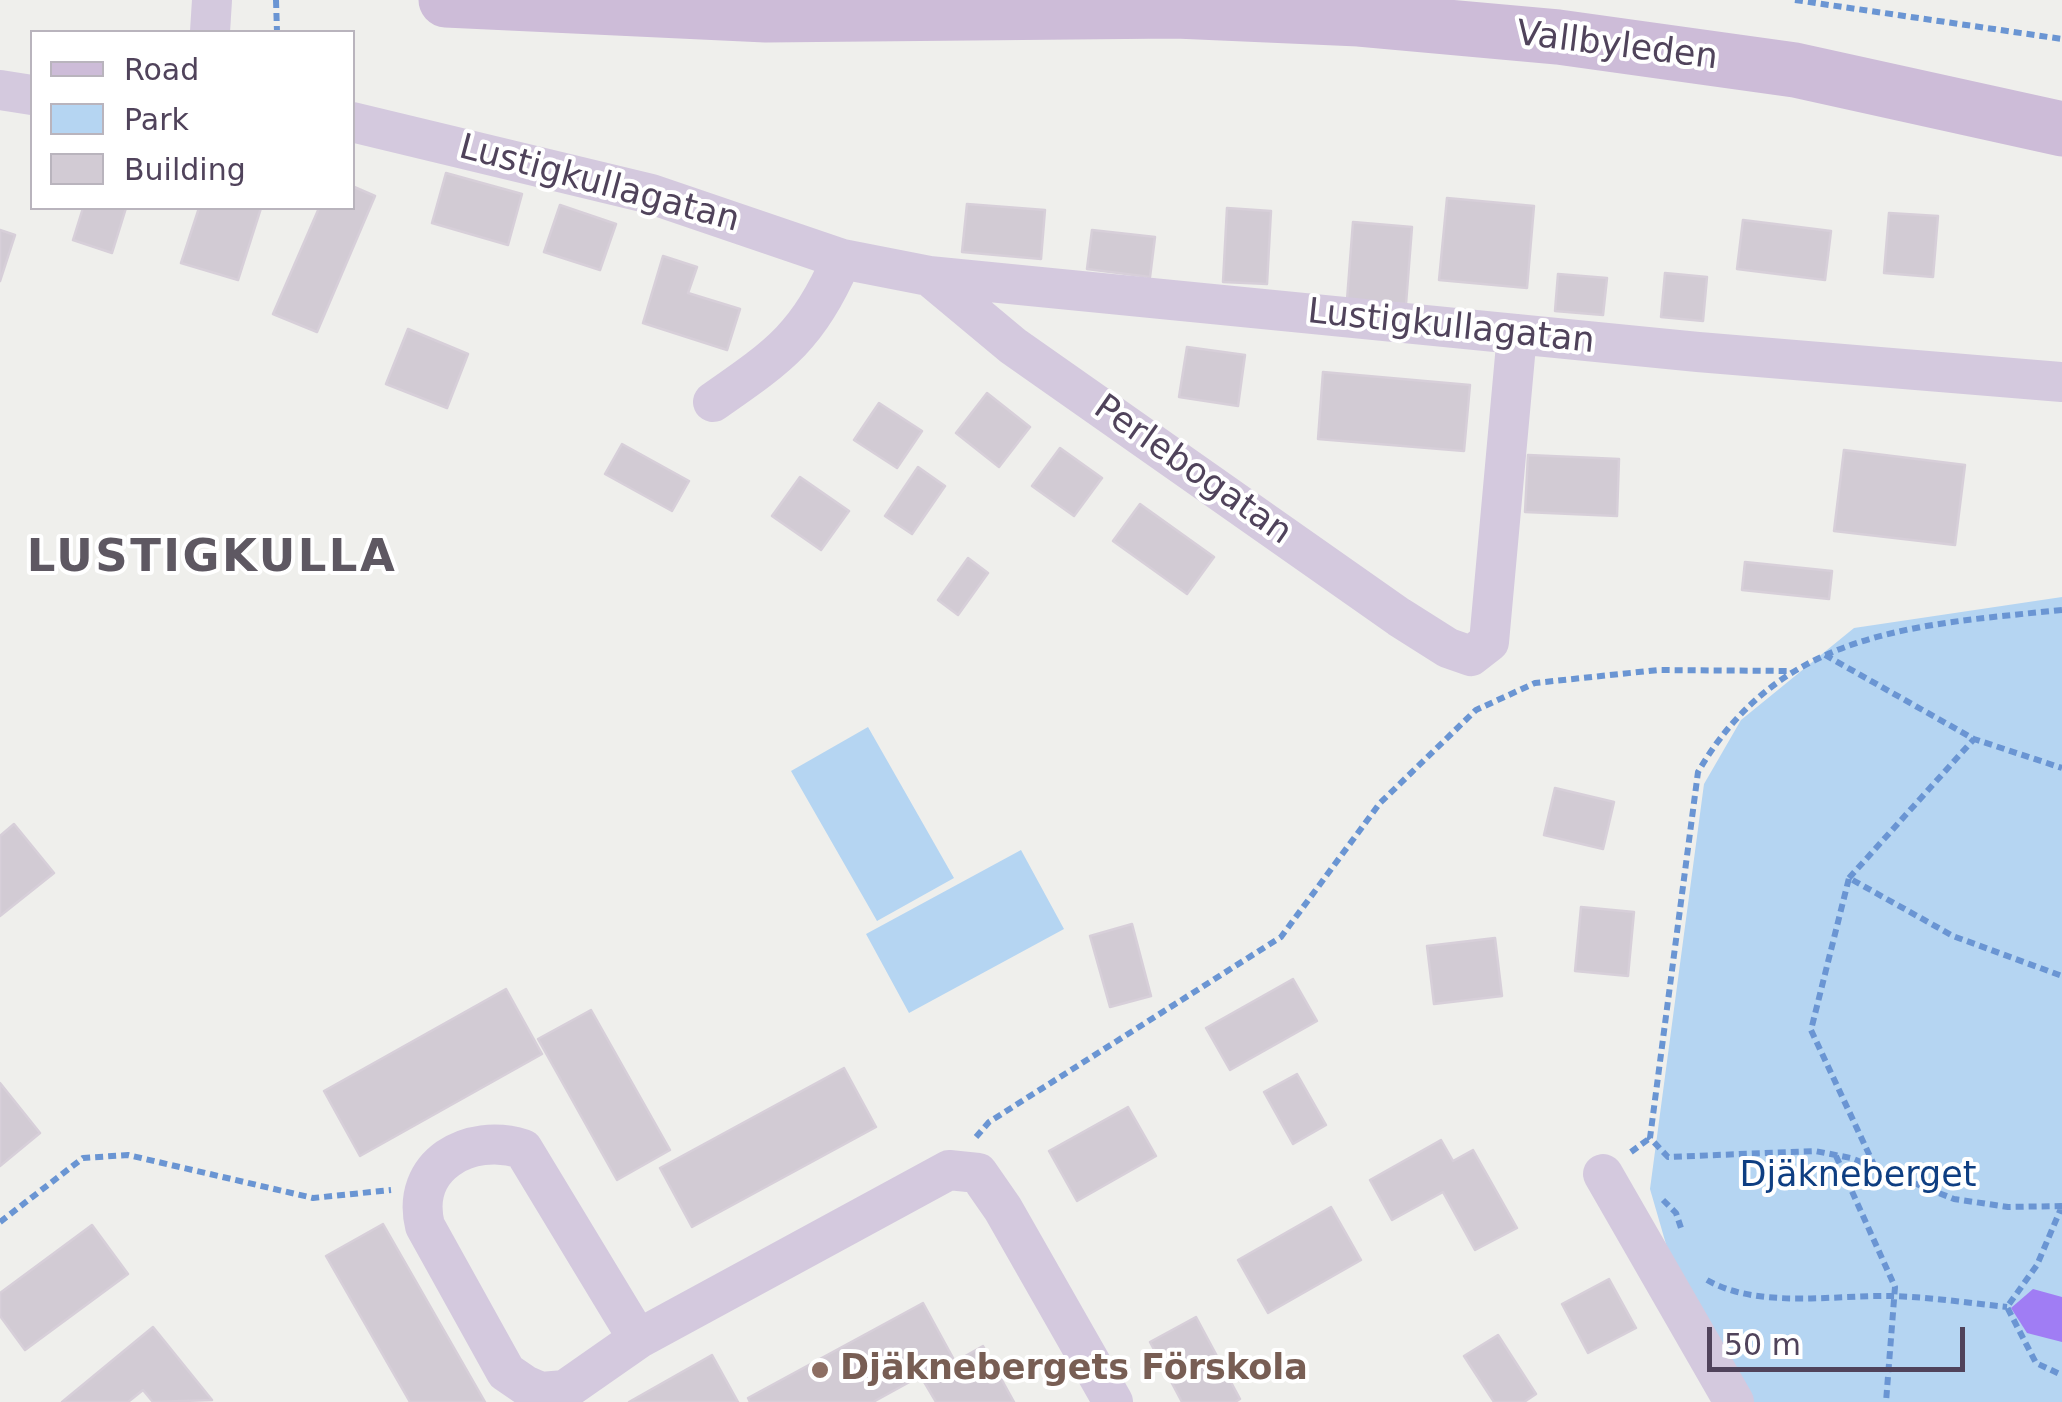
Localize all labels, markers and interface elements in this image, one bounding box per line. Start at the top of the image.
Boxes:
street label: Vallbyleden [1514,14,1720,80]
legend [30,30,355,210]
text: Road [124,52,199,87]
text: Park [124,102,189,137]
street label: Lustigkullagatan [454,127,744,243]
text: Building [124,152,246,187]
street label: Lustigkullagatan [1305,292,1597,364]
street label: Perlebogatan [1085,387,1299,555]
district label: LUSTIGKULLA [27,532,397,586]
park label: Djäkneberget [1739,1156,1977,1198]
scale bar [1712,1307,1970,1369]
text: 50 m [1724,1327,1801,1362]
place label: Djäknebergets Förskola [840,1349,1308,1391]
marker: Djäknebergets Förskola [809,1359,831,1381]

